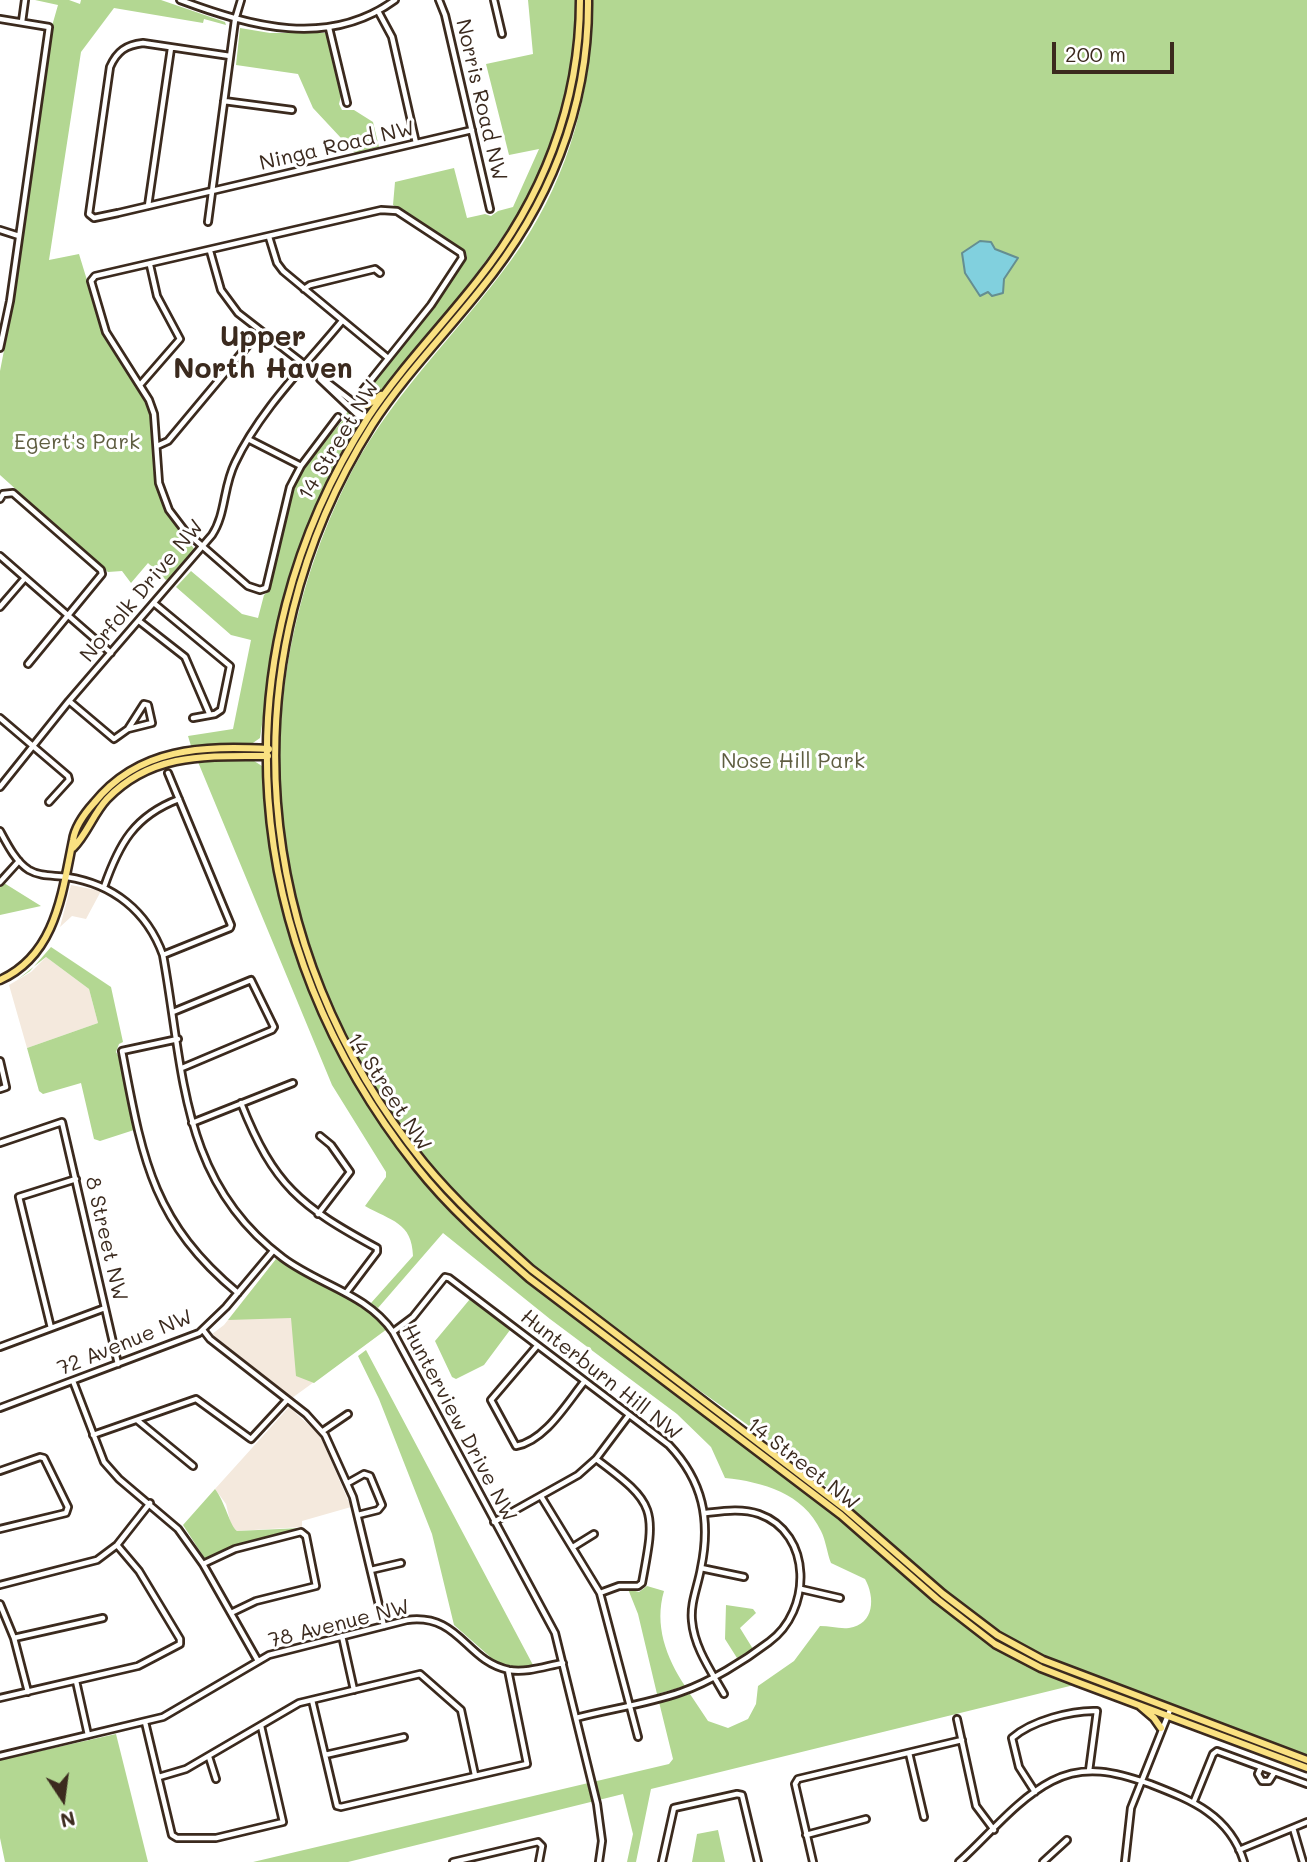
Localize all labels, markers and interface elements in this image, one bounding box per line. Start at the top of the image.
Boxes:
street label: Norris Road NW [450,17,512,183]
scale bar [1055,28,1178,72]
text: 200 m [1065,40,1126,67]
street label: Ninga Road NW [257,116,417,176]
district label: Upper North Haven [173,320,353,386]
street label: 14 Street NW [293,375,385,505]
park label: Egert's Park [14,430,140,456]
street label: Norfolk Drive NW [75,515,209,667]
park label: Nose Hill Park [721,749,865,775]
street label: 14 Street NW [341,1028,437,1156]
street label: 8 Street NW [79,1174,133,1304]
street label: 72 Avenue NW [54,1304,196,1382]
street label: Hunterburn Hill NW [516,1304,686,1446]
street label: Hunterview Drive NW [396,1320,522,1526]
street label: 14 Street NW [742,1412,864,1516]
street label: 78 Avenue NW [266,1594,412,1654]
north arrow [28,1764,98,1834]
text: N [58,1806,78,1834]

